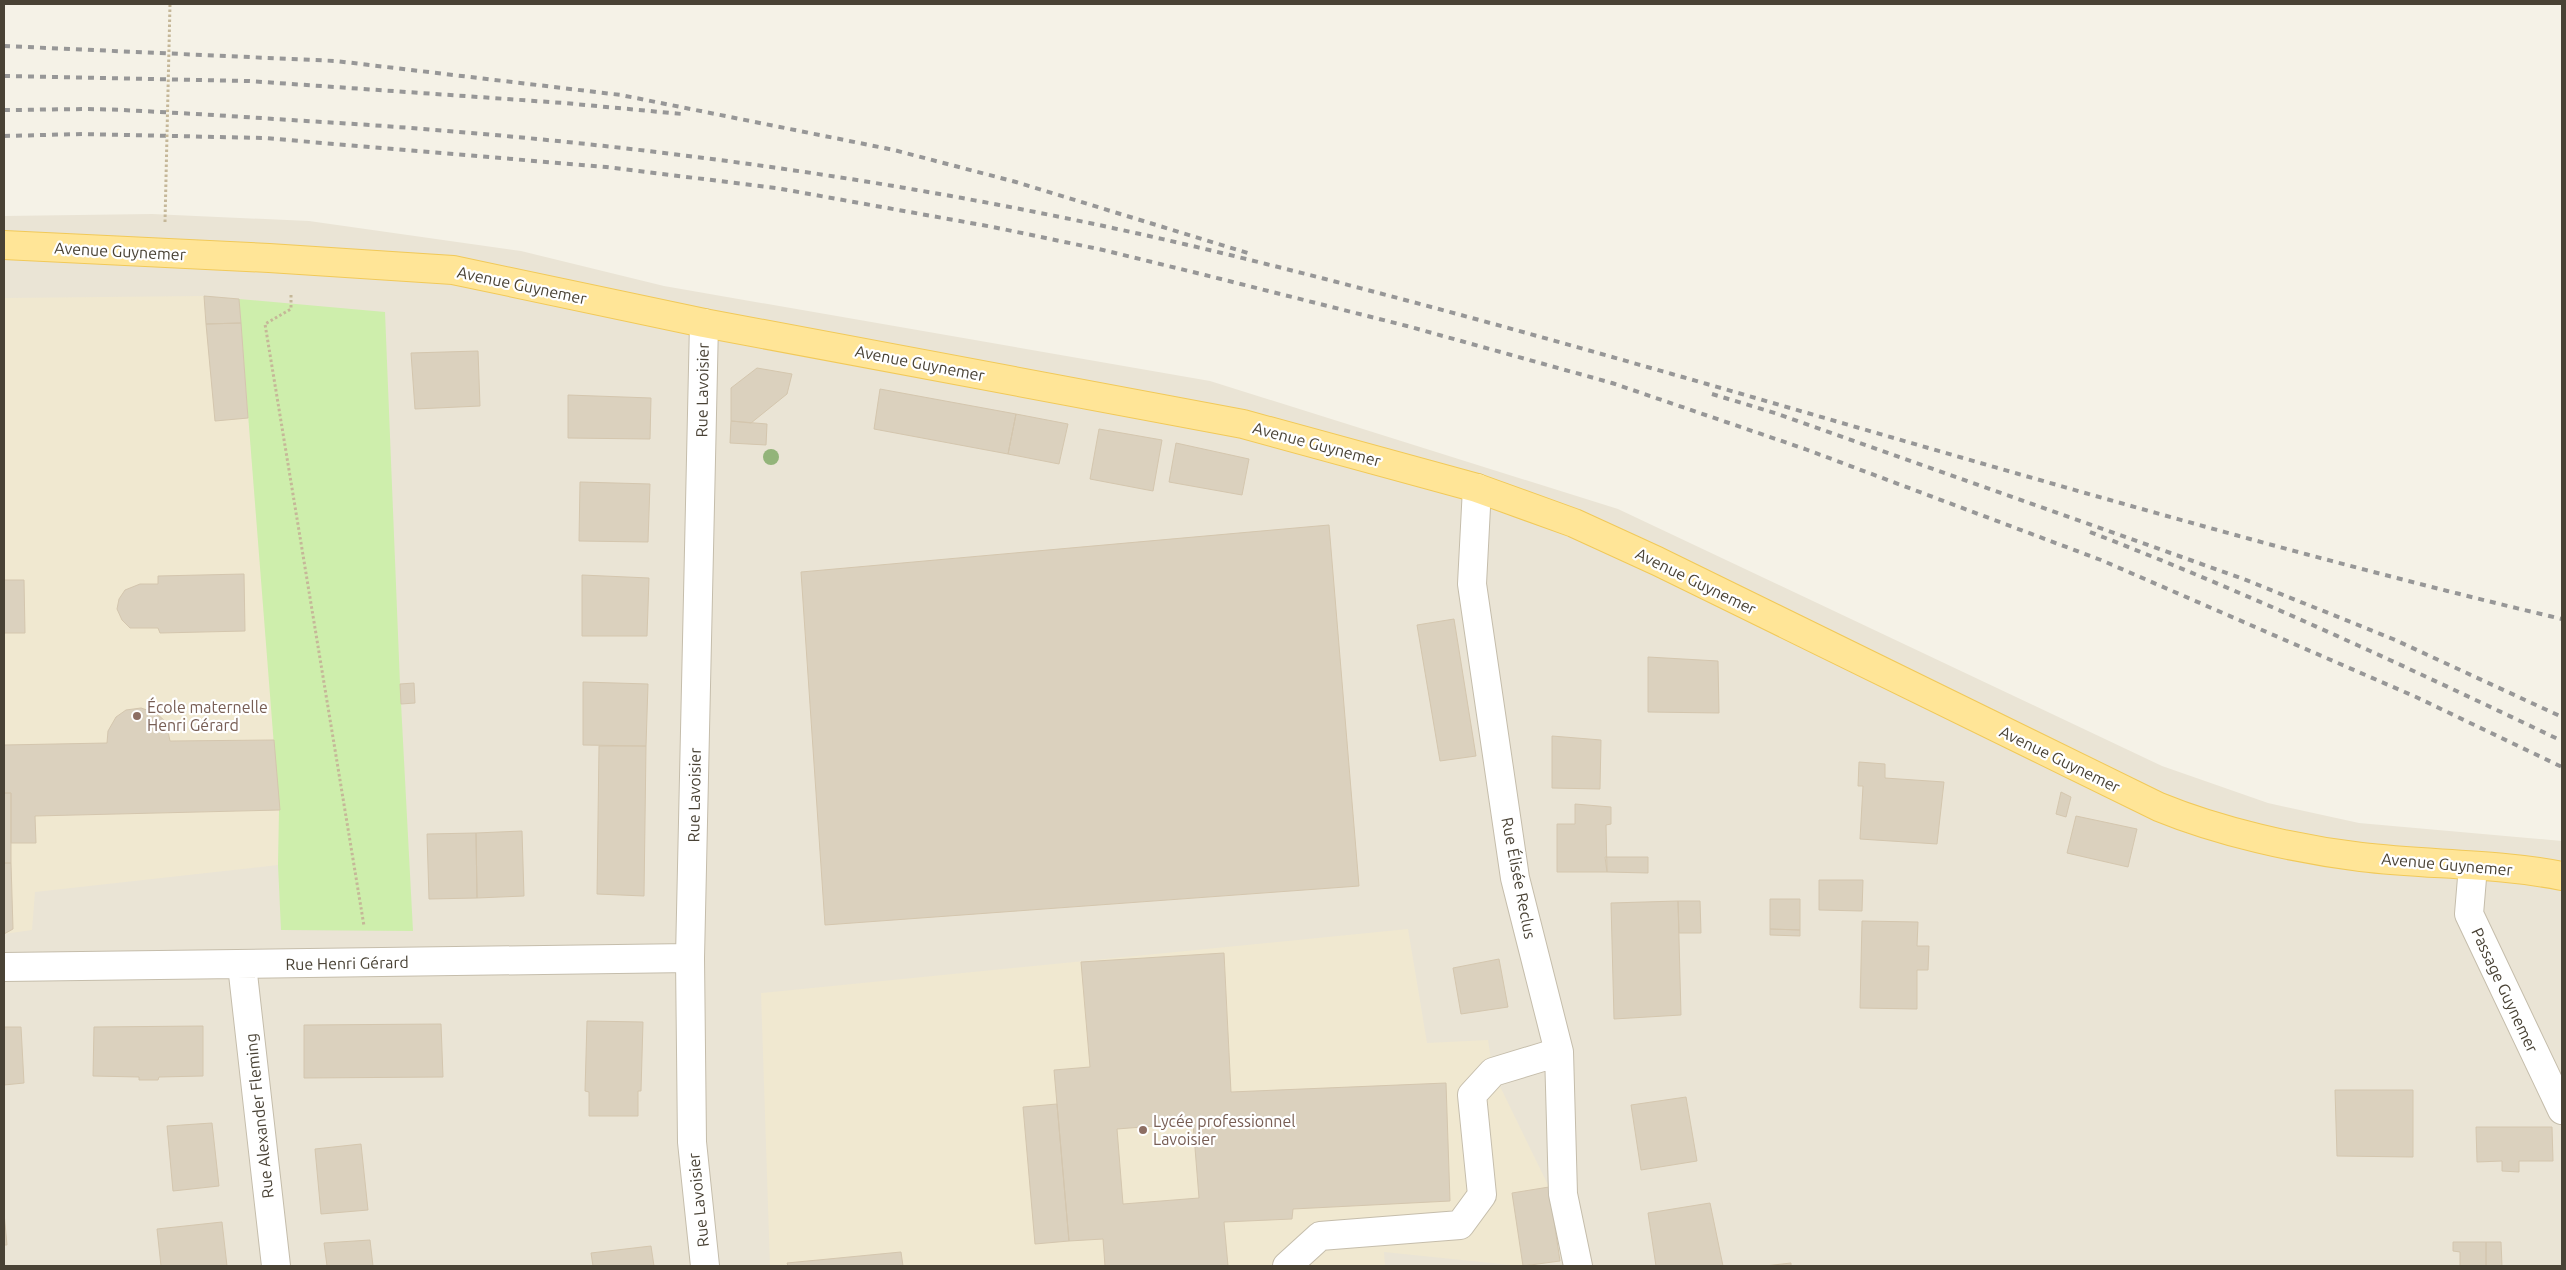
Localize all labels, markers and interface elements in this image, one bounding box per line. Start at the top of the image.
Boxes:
street label: Avenue Guynemer [54,239,186,263]
street label: Avenue Guynemer [456,263,588,307]
street label: Rue Lavoisier [692,342,712,438]
street label: Avenue Guynemer [854,342,986,384]
street label: Avenue Guynemer [1251,418,1383,470]
street label: Avenue Guynemer [1633,544,1759,618]
place label: École maternelle Henri Gérard [147,696,268,734]
marker: École maternelle Henri Gérard [131,710,143,722]
street label: Avenue Guynemer [1997,722,2123,796]
street label: Rue Lavoisier [684,747,704,843]
street label: Rue Élisée Reclus [1498,815,1542,940]
street label: Avenue Guynemer [2381,849,2513,879]
street label: Passage Guynemer [2468,925,2542,1055]
street label: Rue Henri Gérard [285,953,409,973]
street label: Rue Alexander Fleming [241,1033,277,1199]
place label: Lycée professionnel Lavoisier [1153,1112,1295,1148]
marker: Lycée professionnel Lavoisier [1137,1124,1149,1136]
street label: Rue Lavoisier [684,1152,712,1248]

